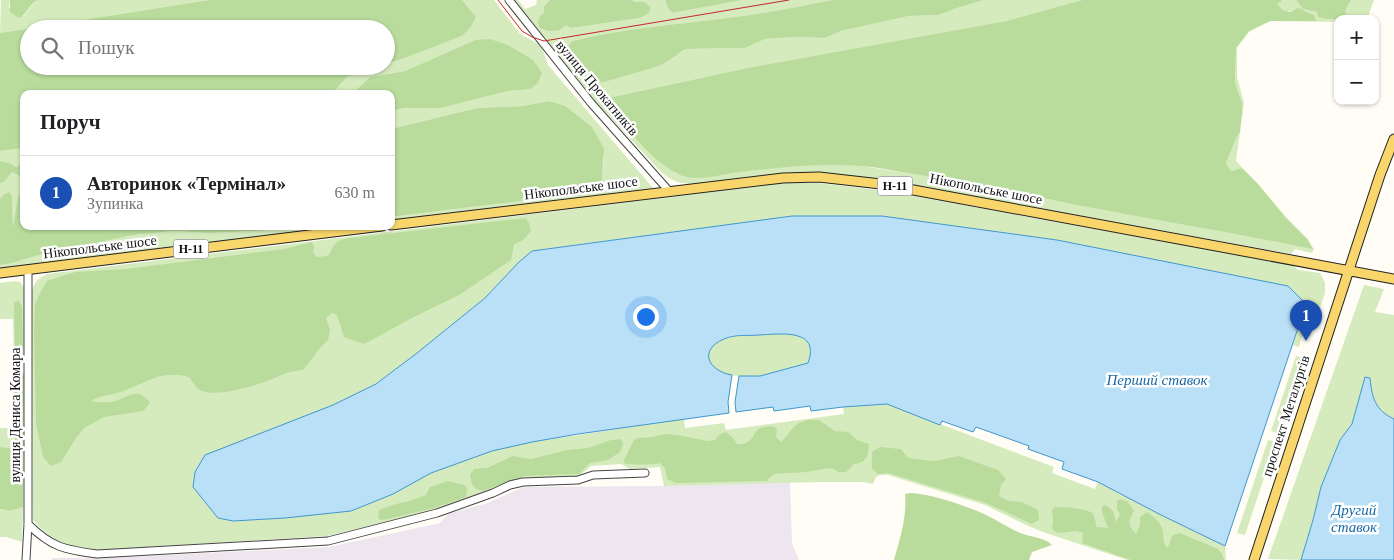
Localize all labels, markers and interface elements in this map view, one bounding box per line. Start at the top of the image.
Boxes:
map controls [1334,15,1379,105]
button: + [1334,15,1379,60]
search box [20,20,395,75]
icon: search [38,34,66,62]
text: Пошук [78,37,135,58]
street label: вулиця Прокатників [553,37,641,139]
button: − [1334,60,1379,105]
text: Поруч [40,110,101,134]
street label: Нікопольське шосе [928,171,1044,207]
text: Авторинок «Термінал» [87,173,286,194]
street label: Нікопольське шосе [523,174,639,202]
road number: Н-11 [878,177,912,196]
text: 1 [52,184,60,201]
text: 630 m [335,184,375,201]
text: Зупинка [87,195,143,212]
street label: Нікопольське шосе [42,233,158,261]
road number: Н-11 [174,240,208,258]
pin: 1 [1290,300,1322,341]
your location [633,304,659,330]
street label: вулиця Дениса Комара [8,347,23,483]
street label: проспект Металургів [1259,353,1313,478]
water label: Перший ставок [1105,372,1209,388]
water label: Другий ставок [1330,502,1378,535]

